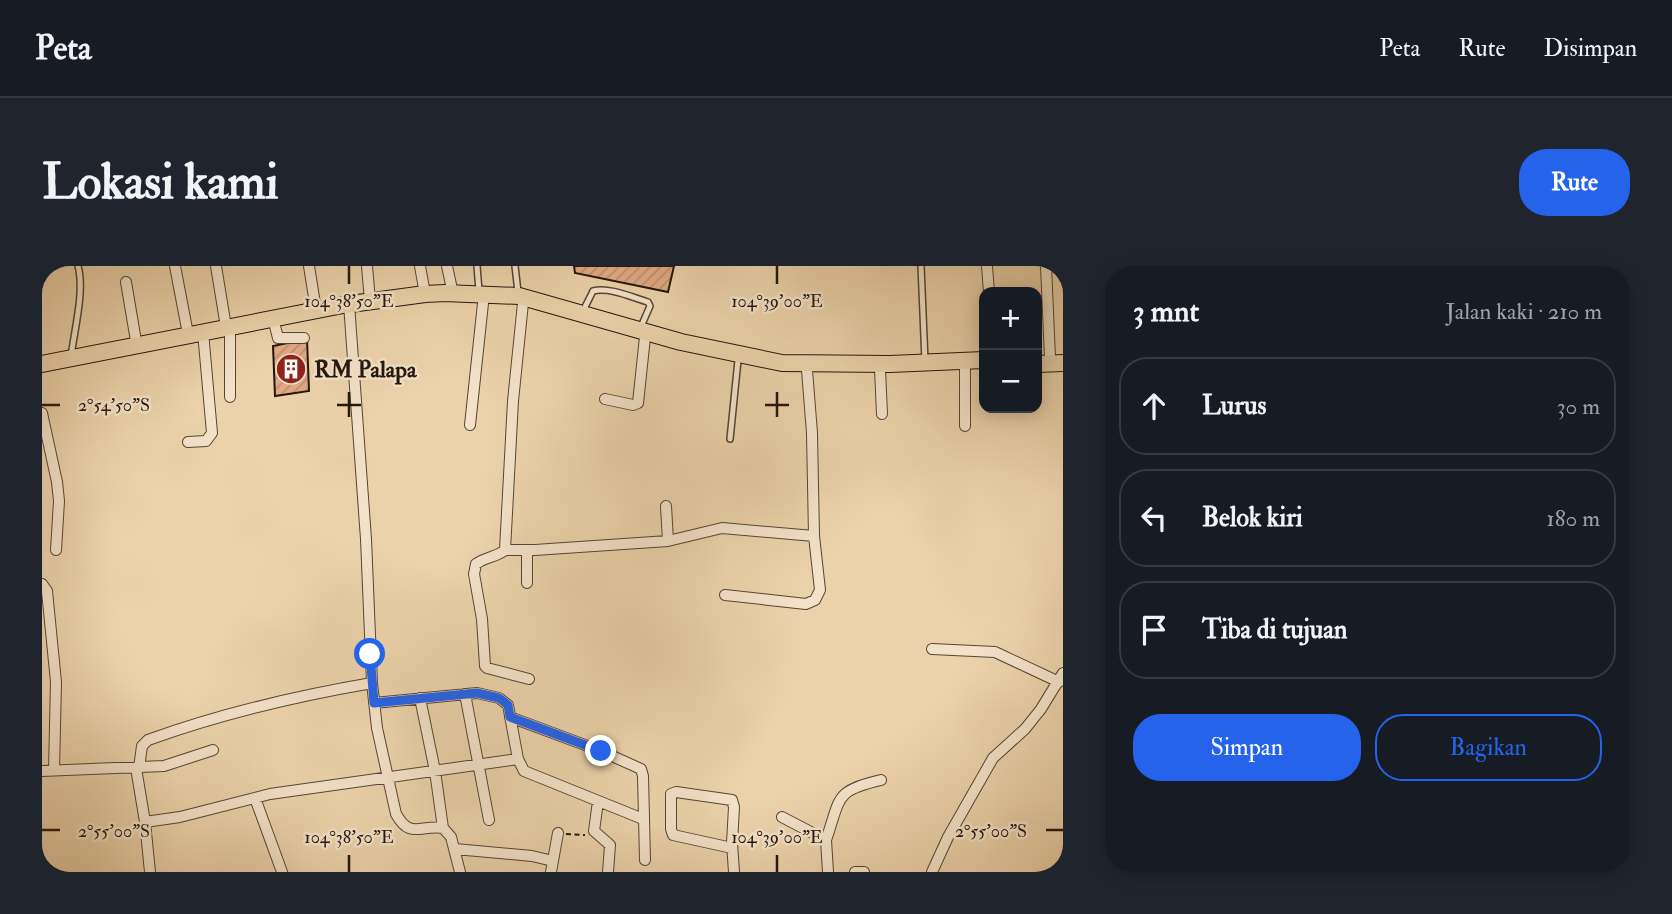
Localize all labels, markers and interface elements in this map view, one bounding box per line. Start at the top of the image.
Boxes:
text: Peta [35,28,92,69]
text: Peta [1379,33,1420,64]
text: Rute [1458,33,1506,64]
text: Disimpan [1544,33,1637,64]
button: Rute [1519,149,1630,216]
text: Lokasi kami [42,152,279,213]
map controls [979,287,1042,413]
button: + [979,287,1042,350]
text: 104°38'50"E [304,290,394,313]
text: 104°39'00"E [731,290,823,313]
text: 3 mnt [1133,293,1199,330]
text: Jalan kaki · 210 m [1446,297,1602,326]
button: − [979,350,1042,413]
building icon: RM Palapa [274,352,308,386]
place label: RM Palapa [314,355,418,385]
icon: ahead [1135,387,1173,425]
text: Lurus [1202,390,1266,422]
text: 30 m [1557,392,1600,421]
text: 2°54'50"S [78,394,150,417]
icon: left [1135,499,1173,537]
text: Belok kiri [1202,502,1303,534]
text: 180 m [1547,504,1600,533]
icon: arrive [1135,611,1173,649]
text: Tiba di tujuan [1202,614,1347,646]
route start [354,638,385,669]
button: Simpan [1133,714,1361,781]
button: Bagikan [1375,714,1602,781]
route end [585,735,616,766]
text: 2°55'00"S [78,820,150,843]
text: 2°55'00"S [955,820,1027,843]
text: 104°38'50"E [304,826,394,849]
text: 104°39'00"E [731,826,823,849]

